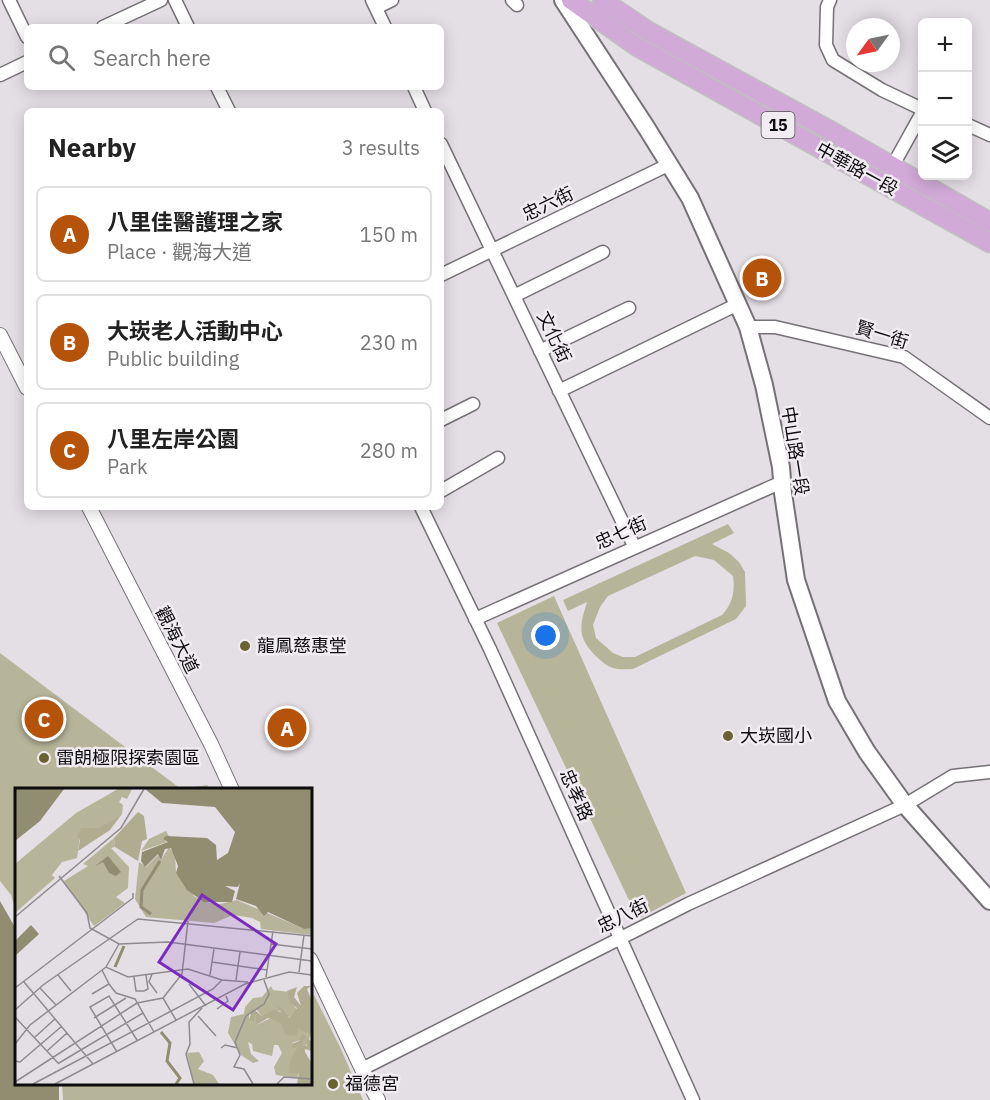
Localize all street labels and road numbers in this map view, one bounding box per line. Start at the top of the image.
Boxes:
road number: 15 [762,112,794,138]
street label: 中華路一段 [812,137,902,200]
street label: 忠六街 [518,181,577,226]
street label: 文化街 [532,307,577,366]
street label: 賢一街 [853,316,911,353]
street label: 中山路一段 [777,405,814,497]
street label: 忠七街 [591,511,650,554]
street label: 觀海大道 [151,602,204,677]
street label: 忠孝路 [555,765,598,824]
street label: 忠八街 [593,893,652,938]

